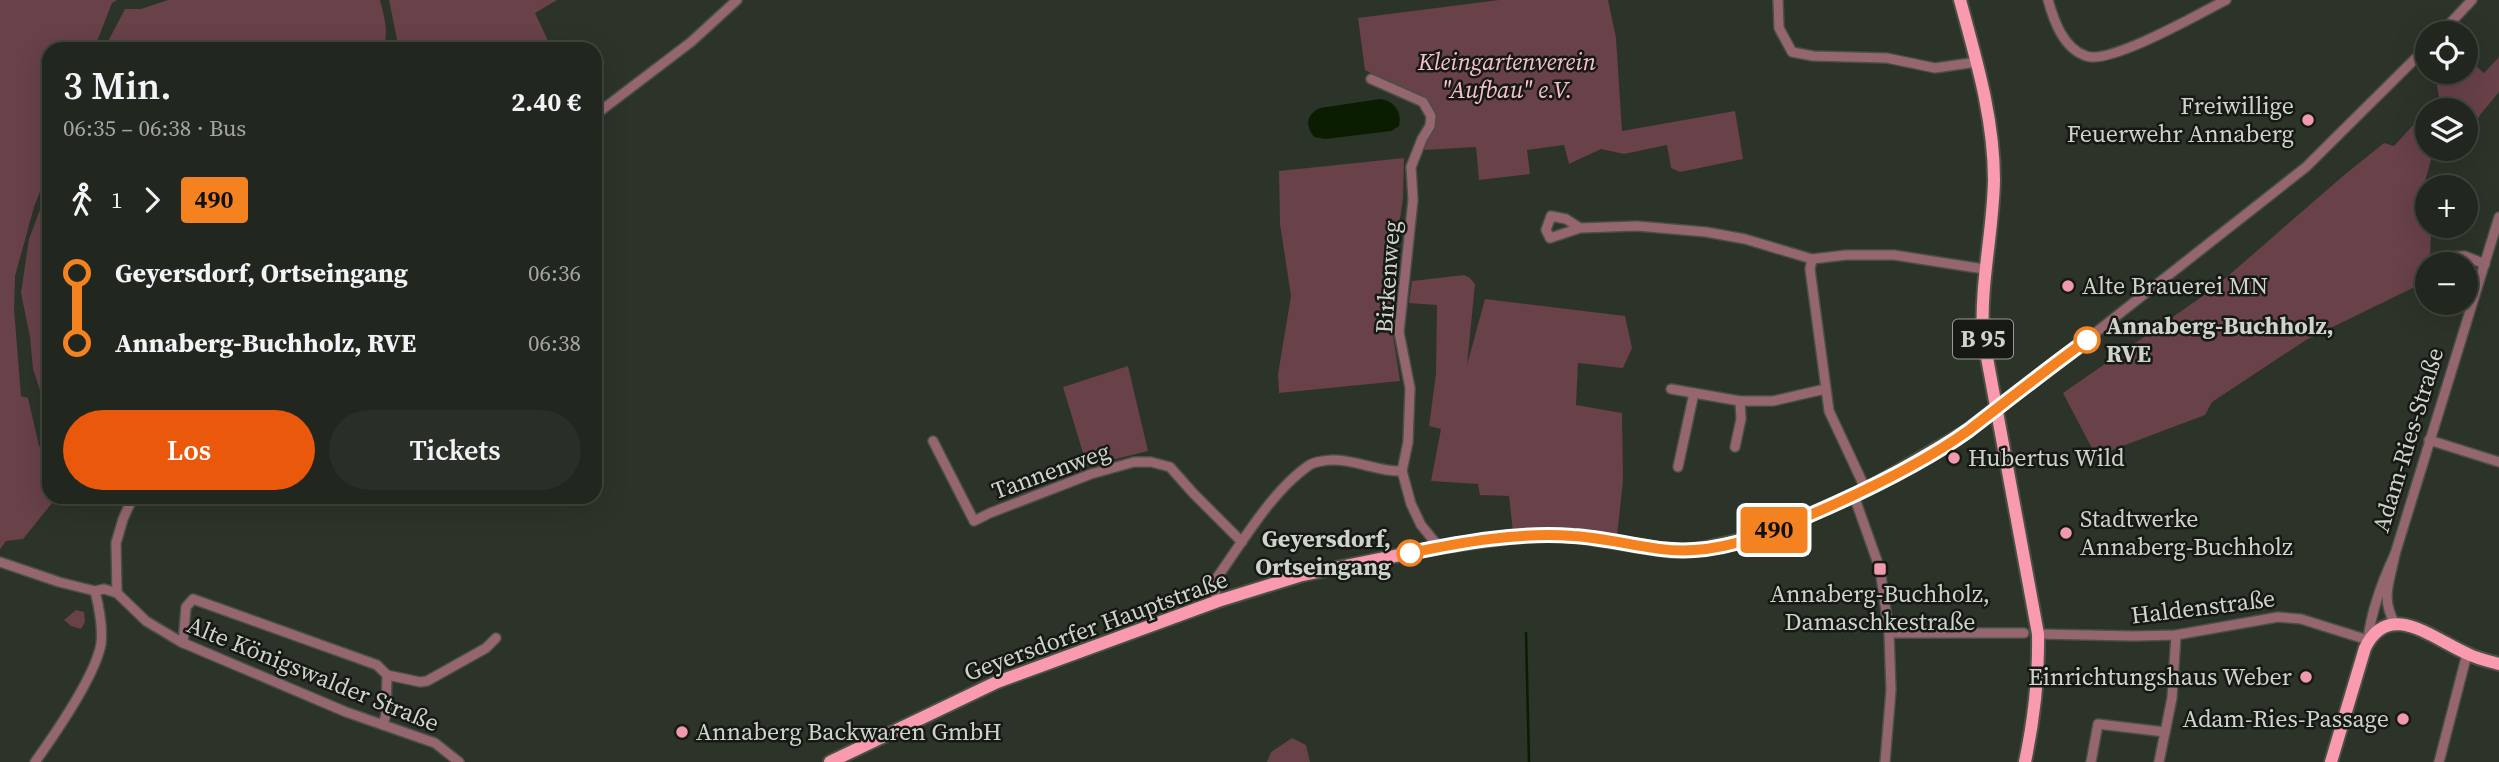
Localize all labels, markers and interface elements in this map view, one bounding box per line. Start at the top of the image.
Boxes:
map controls [2415,21,2478,315]
button: locate [2415,21,2478,84]
park label: Kleingartenverein "Aufbau" e.V. [1417,45,1597,106]
text: 3 Min. [63,60,172,112]
text: 2.40 € [511,84,581,120]
place label: Freiwillige Feuerwehr Annaberg [2067,89,2294,150]
button: layers [2415,98,2478,161]
text: 06:35 – 06:38 · Bus [63,112,246,144]
marker: Freiwillige Feuerwehr Annaberg [2300,112,2316,128]
button: + [2415,175,2478,238]
icon: walk [63,181,101,219]
icon: forward [133,181,171,219]
text: 490 [195,183,234,216]
text: 1 [111,184,123,216]
street label: Birkenweg [1367,219,1408,335]
button: − [2415,252,2478,315]
text: Geyersdorf, Ortseingang [115,255,408,291]
text: 06:36 [528,257,581,289]
place label: Alte Brauerei MN [2082,269,2268,302]
marker: Alte Brauerei MN [2060,278,2076,294]
place label: Annaberg-Buchholz, RVE [2106,309,2334,370]
road number: B 95 [1953,320,2013,358]
text: Annaberg-Buchholz, RVE [115,325,416,361]
text: 06:38 [528,327,581,359]
marker: Annaberg-Buchholz, RVE [2074,327,2100,353]
street label: Adam-Ries-Straße [2364,344,2451,536]
button: Los [63,410,315,490]
button: Tickets [329,410,581,490]
street label: Tannenweg [987,434,1114,507]
place label: Hubertus Wild [1968,441,2125,474]
marker: Hubertus Wild [1946,450,1962,466]
place label: Stadtwerke Annaberg-Buchholz [2080,502,2293,563]
line badge: 490 [1734,507,1814,553]
text: 490 [1754,513,1794,546]
place label: Geyersdorf, Ortseingang [1255,522,1391,583]
marker: Stadtwerke Annaberg-Buchholz [2058,525,2074,541]
marker: Geyersdorf, Ortseingang [1397,540,1423,566]
marker: Annaberg-Buchholz, Damaschkestraße [1872,561,1888,577]
street label: Geyersdorfer Hauptstraße [959,562,1232,689]
place label: Annaberg-Buchholz, Damaschkestraße [1770,577,1990,638]
street label: Haldenstraße [2129,581,2277,632]
street label: Alte Königswalder Straße [182,608,444,739]
place label: Einrichtungshaus Weber [2028,660,2292,693]
marker: Einrichtungshaus Weber [2298,669,2314,685]
place label: Adam-Ries-Passage [2182,702,2389,735]
marker: Adam-Ries-Passage [2395,711,2411,727]
place label: Annaberg Backwaren GmbH [696,715,1002,748]
marker: Annaberg Backwaren GmbH [674,724,690,740]

